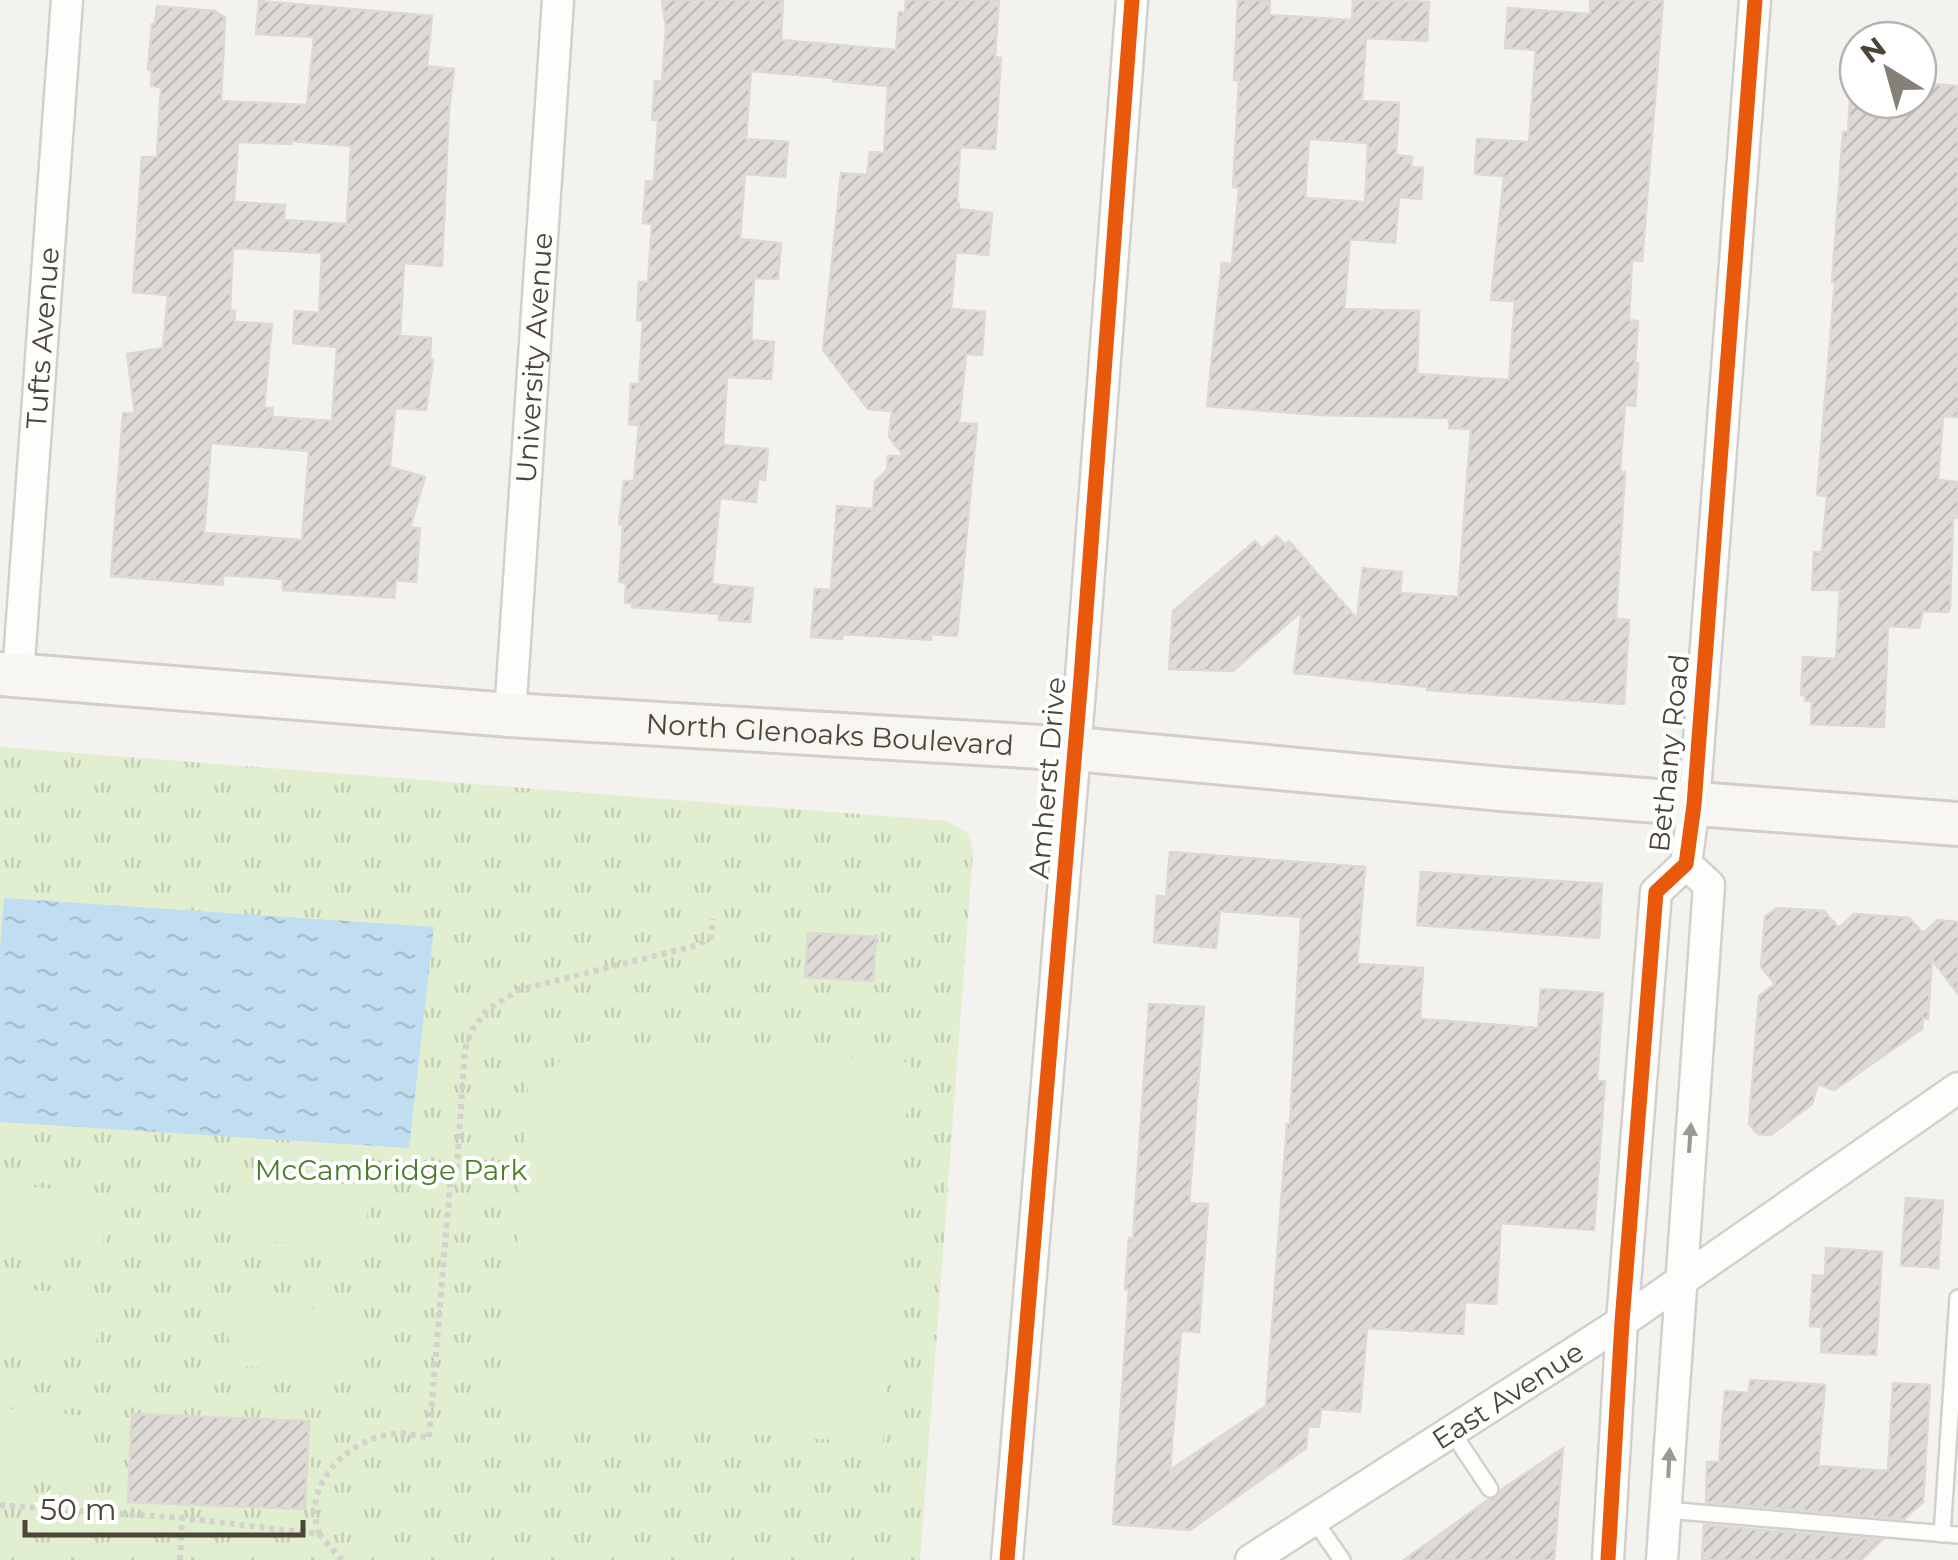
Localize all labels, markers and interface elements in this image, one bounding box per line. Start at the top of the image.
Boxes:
north arrow [1838,20,1938,120]
text: N [1854,30,1892,70]
street label: University Avenue [509,231,559,484]
street label: Tufts Avenue [19,246,66,430]
street label: Bethany Road [1642,652,1696,854]
street label: Amherst Drive [1021,676,1073,880]
street label: North Glenoaks Boulevard [645,706,1015,762]
one-way arrow [1683,1122,1699,1154]
park label: McCambridge Park [255,1153,527,1187]
street label: East Avenue [1426,1334,1590,1456]
one-way arrow [1661,1446,1677,1478]
scale bar [25,1475,302,1537]
text: 50 m [40,1491,117,1528]

